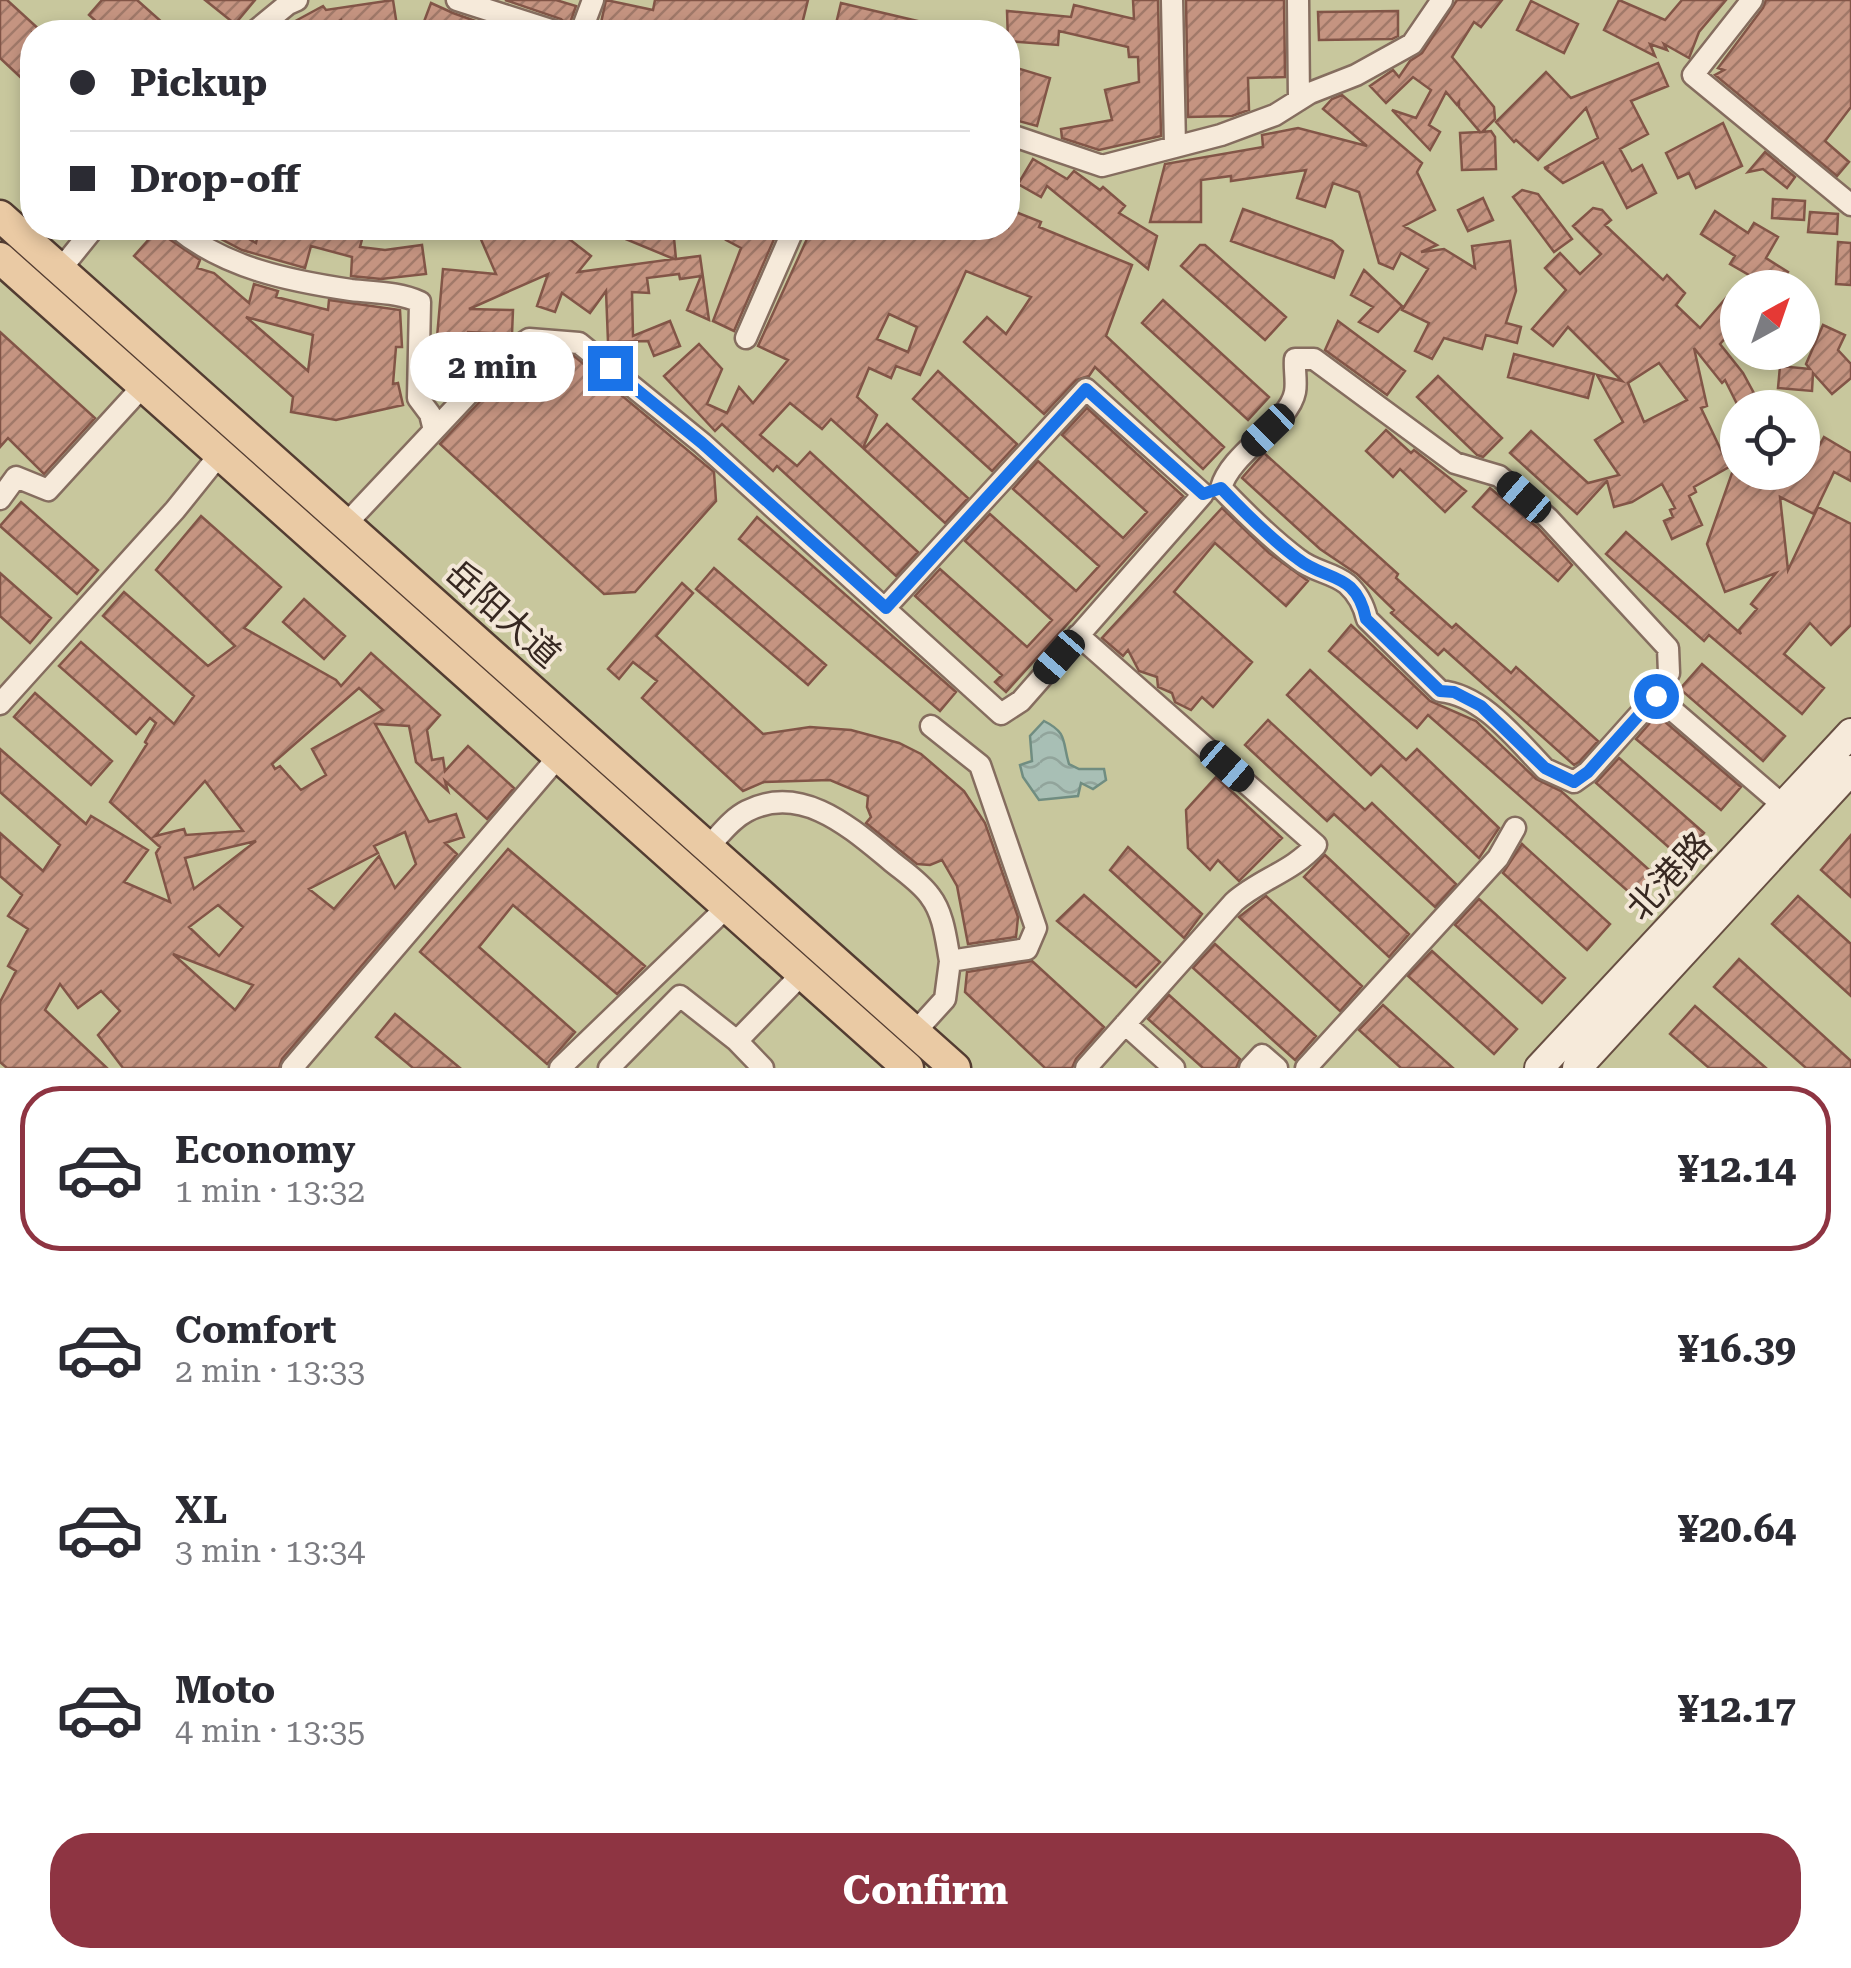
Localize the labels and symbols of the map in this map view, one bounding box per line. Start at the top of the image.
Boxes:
north arrow [1720,270,1820,370]
callout: 2 min [410,333,575,403]
route end [588,346,633,391]
car [1236,398,1300,462]
car [1492,466,1556,528]
street label: 岳阳大道 [437,552,568,676]
car [1028,625,1090,689]
route start [1634,674,1679,719]
car [1195,735,1259,797]
street label: 北港路 [1619,824,1720,929]

